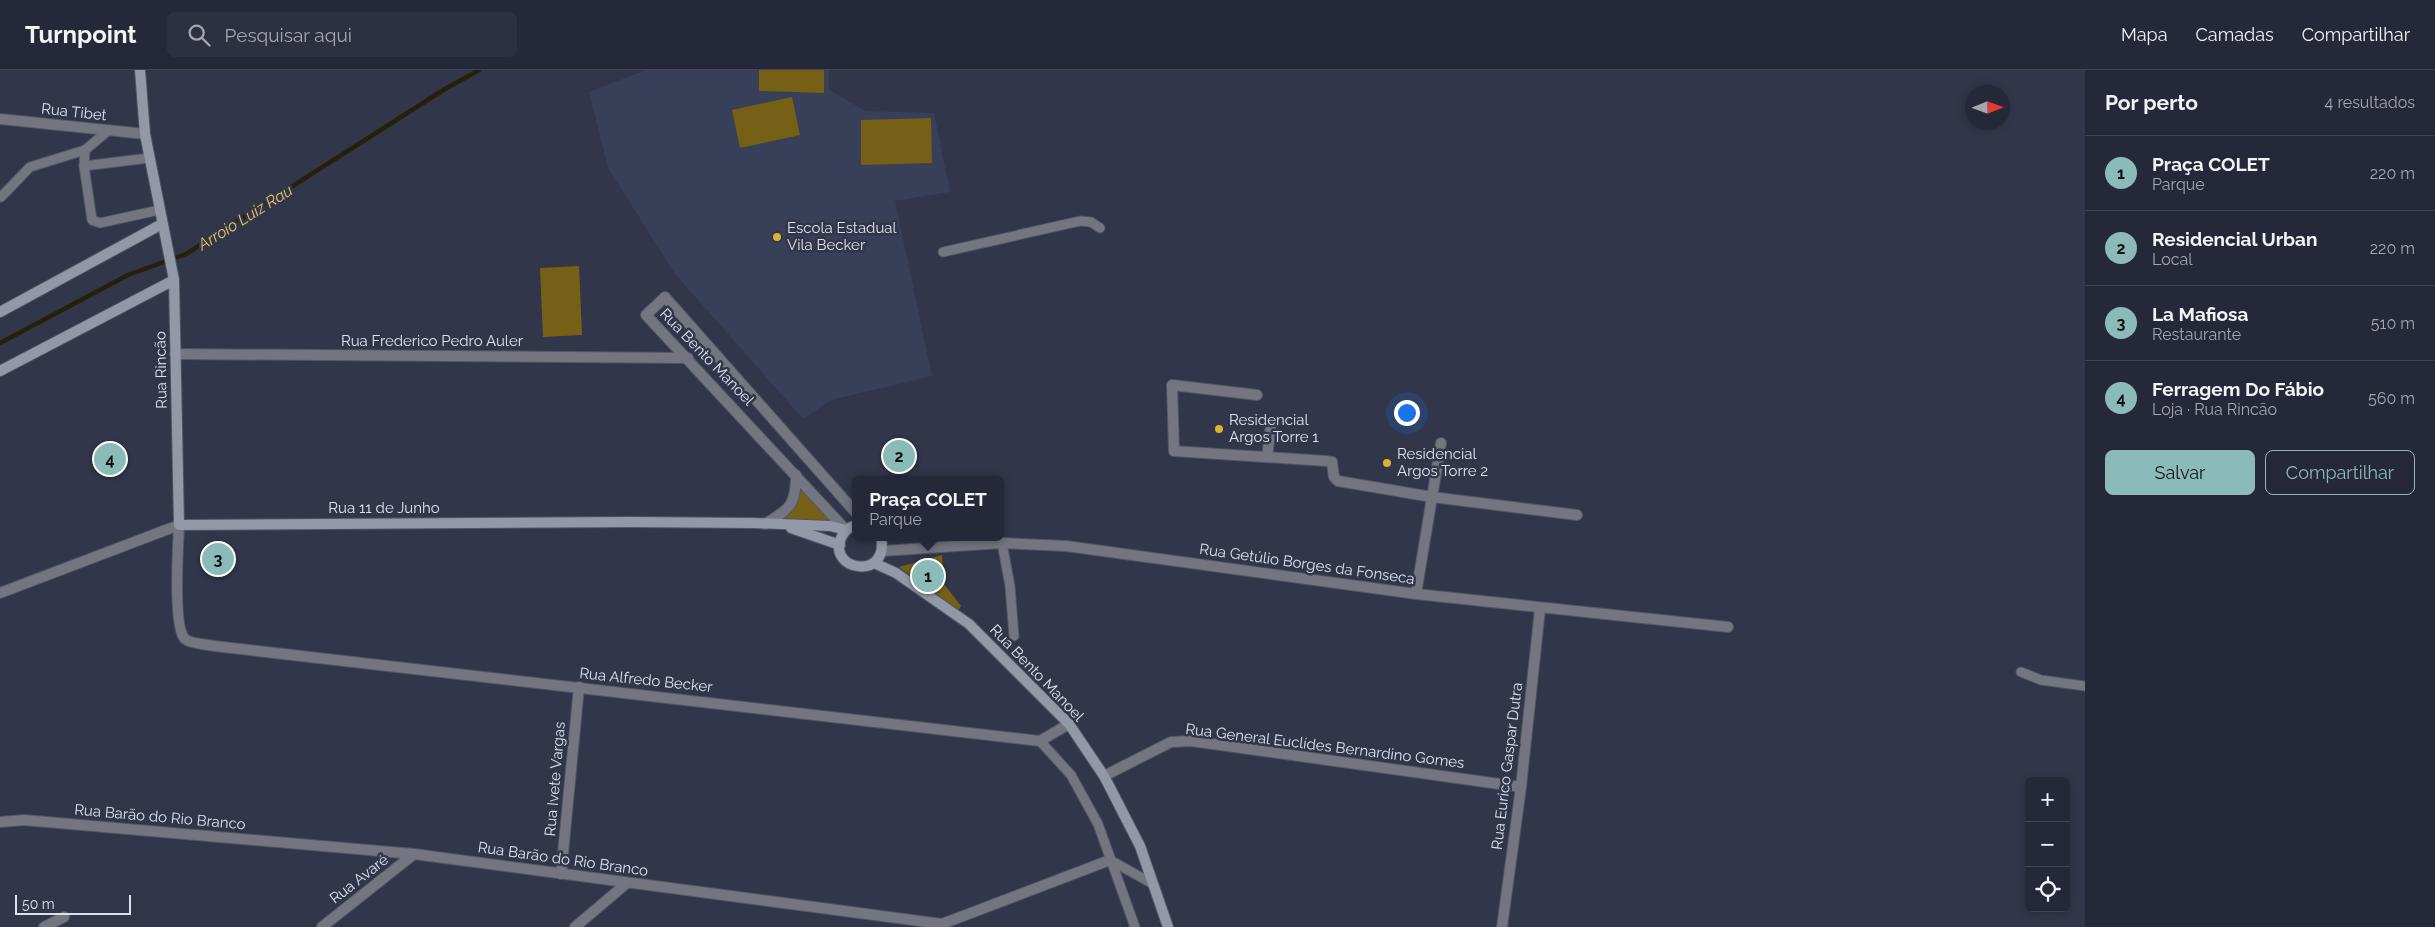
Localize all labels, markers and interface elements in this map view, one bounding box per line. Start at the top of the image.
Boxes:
search box [167,12,517,57]
text: Turnpoint [25,20,137,49]
icon: search [185,21,213,49]
text: Pesquisar aqui [225,24,352,46]
text: Mapa [2121,24,2167,45]
text: Camadas [2195,24,2274,45]
text: Compartilhar [2302,24,2410,45]
north arrow [1965,85,2010,130]
text: Por perto [2105,90,2198,115]
text: 4 resultados [2325,93,2415,112]
street label: Rua Tibet [40,100,108,124]
text: Praça COLET [2152,153,2270,175]
text: 1 [2117,164,2125,183]
text: 220 m [2370,164,2415,183]
text: Parque [2152,175,2205,194]
water label: Arroio Luiz Rau [194,181,296,255]
place label: Escola Estadual Vila Becker [787,219,897,254]
text: Residencial Urban [2152,228,2317,250]
marker: Escola Estadual Vila Becker [771,231,783,243]
text: 2 [2116,239,2126,258]
text: 220 m [2370,239,2415,258]
text: Local [2152,250,2193,269]
text: La Mafiosa [2152,303,2248,325]
street label: Rua Bento Manoel [656,305,758,410]
text: 3 [2117,314,2125,333]
text: 510 m [2371,314,2415,333]
text: Restaurante [2152,325,2241,344]
street label: Rua Rincão [151,331,171,409]
street label: Rua Frederico Pedro Auler [341,332,524,350]
text: Ferragem Do Fábio [2152,378,2324,400]
text: 4 [2116,389,2126,408]
text: 560 m [2368,389,2415,408]
your location [1394,400,1420,426]
text: Loja · Rua Rincão [2152,400,2277,419]
place label: Residencial Argos Torre 1 [1229,411,1319,446]
marker: Residencial Argos Torre 1 [1213,423,1225,435]
pin: 2 [883,437,915,475]
pin: 4 [94,440,126,478]
place label: Residencial Argos Torre 2 [1397,445,1488,480]
button: Salvar [2105,450,2255,495]
button: Compartilhar [2265,450,2415,495]
marker: Residencial Argos Torre 2 [1381,457,1393,469]
popup [852,476,1004,541]
text: Praça COLET [869,488,987,510]
street label: Rua 11 de Junho [328,499,440,517]
text: Parque [869,510,922,529]
pin: 3 [202,540,234,578]
street label: Rua Getúlio Borges da Fonseca [1198,540,1416,588]
pin: 1 [912,557,944,595]
street label: Rua Bento Manoel [986,621,1088,726]
street label: Rua Alfredo Becker [578,664,714,696]
street label: Rua Eurico Gaspar Dutra [1488,681,1526,851]
street label: Rua General Euclídes Bernardino Gomes [1185,720,1465,772]
street label: Rua Ivete Vargas [541,721,569,837]
map controls [2025,777,2070,912]
button: + [2025,777,2070,822]
street label: Rua Barão do Rio Branco [74,801,247,833]
button: − [2025,822,2070,867]
street label: Rua Barão do Rio Branco [477,838,649,880]
street label: Rua Avaré [326,850,392,908]
button: locate [2025,867,2070,912]
scale bar [15,892,131,915]
text: 50 m [22,896,55,912]

